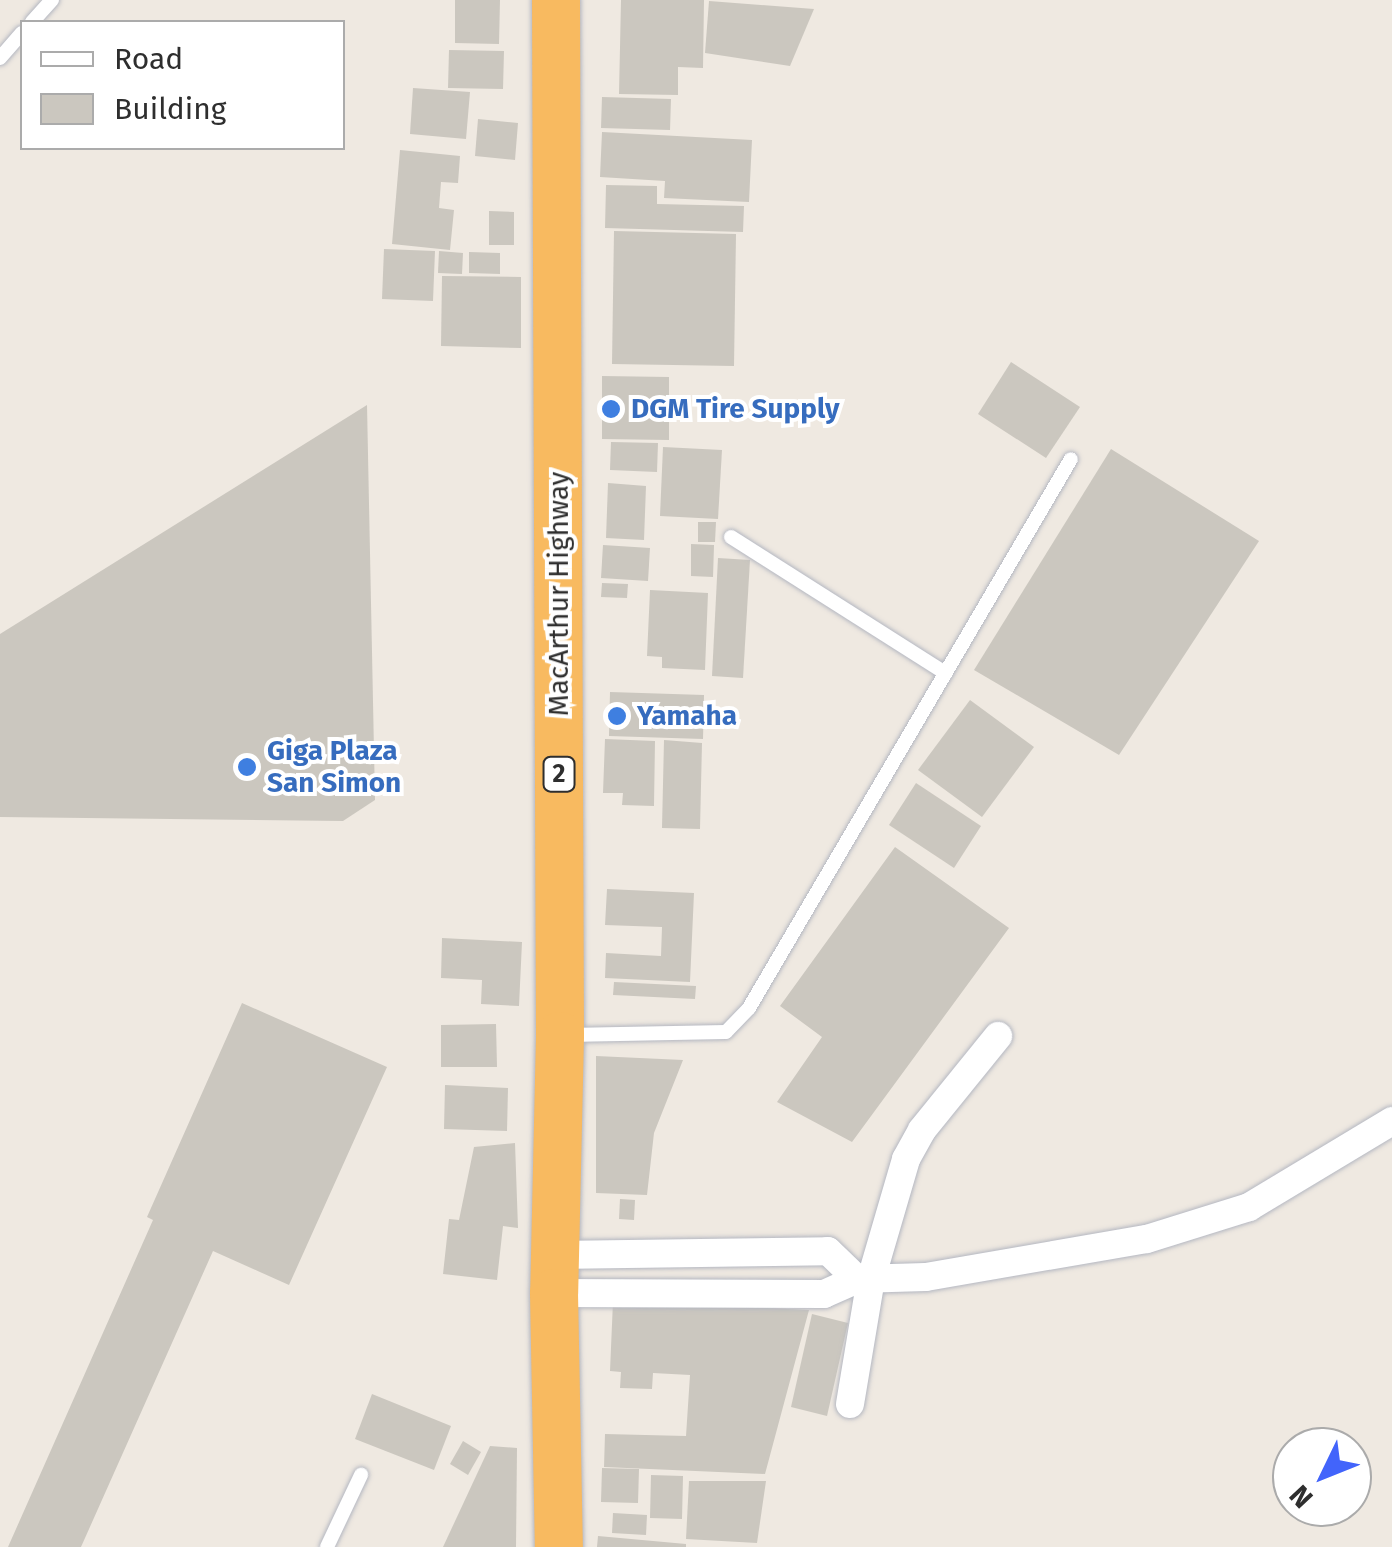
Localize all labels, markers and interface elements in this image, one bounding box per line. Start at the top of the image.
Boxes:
legend [20,20,345,150]
text: Road [114,41,183,77]
text: Building [114,91,226,127]
place label: DGM Tire Supply [631,392,839,426]
marker: DGM Tire Supply [600,398,622,420]
street label: MacArthur Highway [542,472,576,716]
place label: Yamaha [637,699,737,733]
marker: Yamaha [606,705,628,727]
place label: Giga Plaza San Simon [267,734,401,800]
road number: 2 [542,754,576,794]
marker: Giga Plaza San Simon [236,756,258,778]
north arrow [1272,1427,1372,1527]
text: N [1283,1478,1320,1514]

